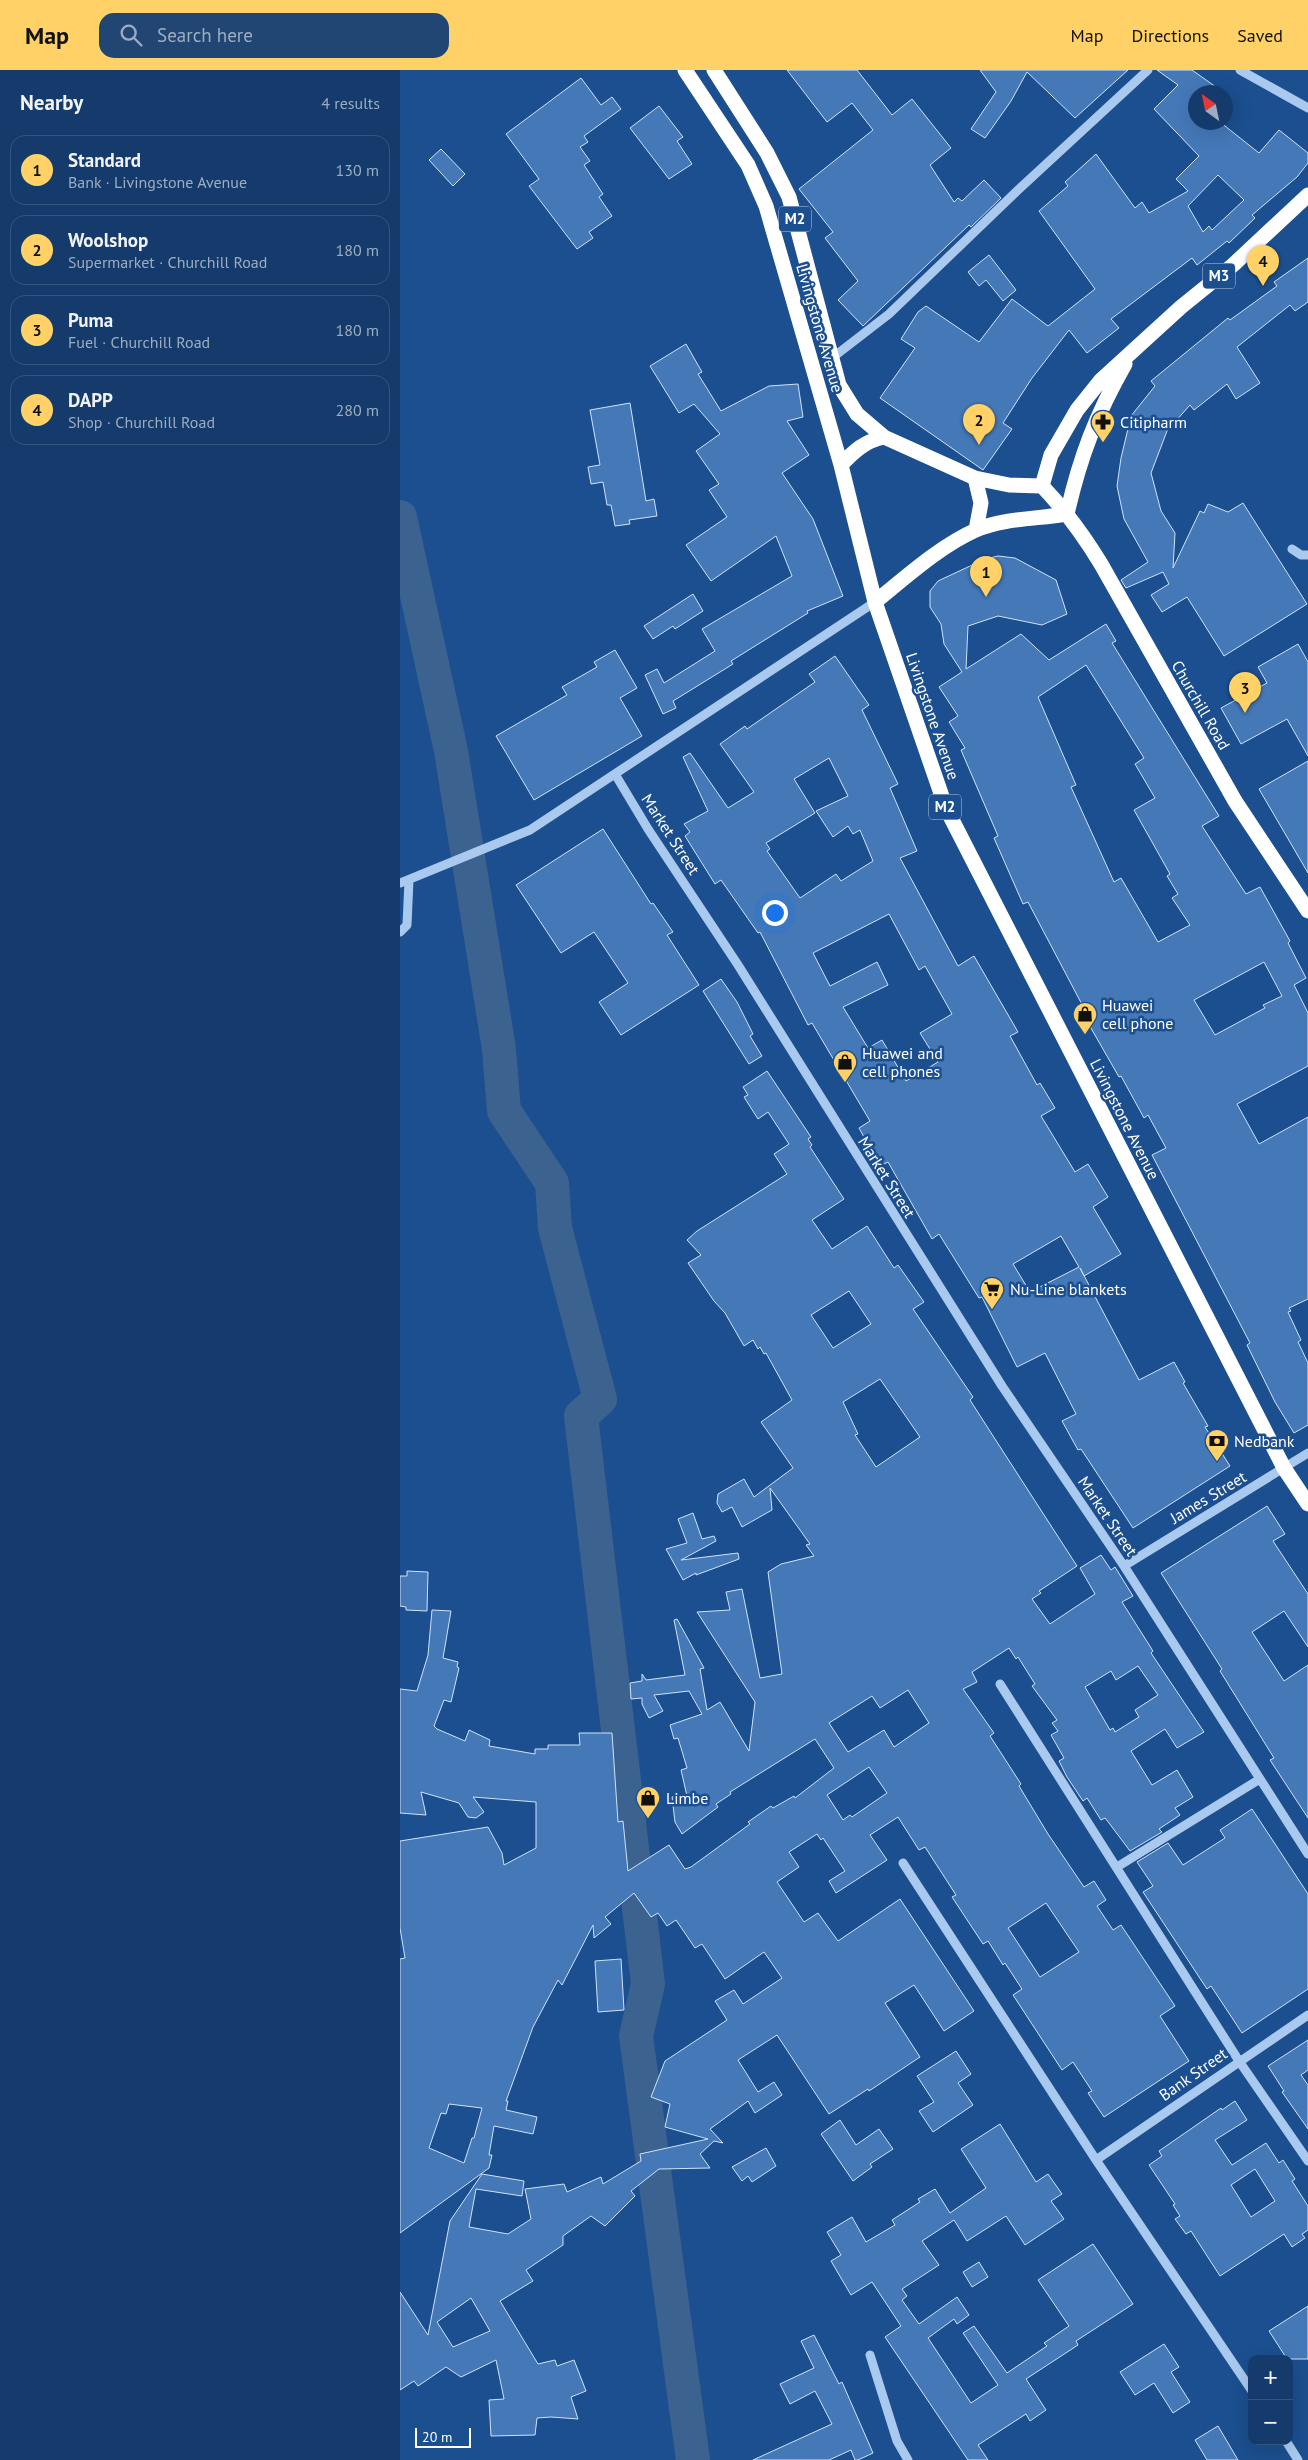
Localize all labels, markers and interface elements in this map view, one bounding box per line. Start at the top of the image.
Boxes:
search box [99,13,449,58]
text: Map [25,20,69,51]
icon: search [117,21,145,49]
text: Search here [157,23,253,47]
text: Map [1071,24,1103,47]
text: Directions [1131,24,1209,47]
text: Saved [1237,24,1283,47]
north arrow [1188,85,1233,130]
text: Nearby [20,89,83,116]
text: 4 results [321,93,380,113]
text: Standard [68,148,141,172]
text: 1 [32,160,42,180]
text: 130 m [336,160,379,180]
text: Bank · Livingstone Avenue [68,172,247,192]
road number: M2 [779,206,811,232]
text: Woolshop [68,228,148,252]
text: 2 [32,240,42,260]
text: 180 m [336,240,379,260]
pin: 4 [1247,245,1279,286]
text: Supermarket · Churchill Road [68,252,267,272]
street label: Livingstone Avenue [792,261,848,395]
road number: M3 [1203,264,1235,288]
text: Puma [68,308,113,332]
text: 3 [32,320,42,340]
text: 180 m [336,320,379,340]
text: Fuel · Churchill Road [68,332,210,352]
text: DAPP [68,388,113,412]
text: 4 [32,400,42,420]
text: 280 m [336,400,379,420]
pin: 2 [963,404,995,445]
pharmacy icon: Citipharm [1090,409,1116,443]
text: Shop · Churchill Road [68,412,215,432]
place label: Citipharm [1120,412,1187,432]
pin: 1 [970,556,1002,597]
street label: Livingstone Avenue [902,650,964,782]
street label: Churchill Road [1167,657,1235,753]
pin: 3 [1229,672,1261,713]
street label: Market Street [638,790,705,879]
road number: M2 [929,794,961,820]
your location [762,900,788,926]
place label: Huawei cell phone [1102,995,1173,1033]
shop icon: Huawei cell phone [1072,1001,1098,1035]
place label: Huawei and cell phones [862,1043,943,1081]
shop icon: Huawei and cell phones [832,1049,858,1083]
street label: Livingstone Avenue [1086,1055,1164,1183]
street label: Market Street [854,1133,920,1222]
supermarket icon: Nu-Line blankets [979,1276,1005,1310]
place label: Nu-Line blankets [1010,1279,1127,1299]
bank icon: Nedbank [1204,1428,1230,1462]
place label: Nedbank [1234,1431,1295,1451]
street label: James Street [1165,1466,1250,1528]
street label: Market Street [1074,1472,1142,1560]
shop icon: Limbe [635,1785,661,1819]
place label: Limbe [666,1788,708,1808]
street label: Bank Street [1155,2043,1231,2105]
map controls [1248,2355,1293,2445]
button: + [1248,2355,1293,2400]
button: − [1248,2400,1293,2445]
scale bar [415,2425,471,2448]
text: 20 m [422,2428,452,2446]

